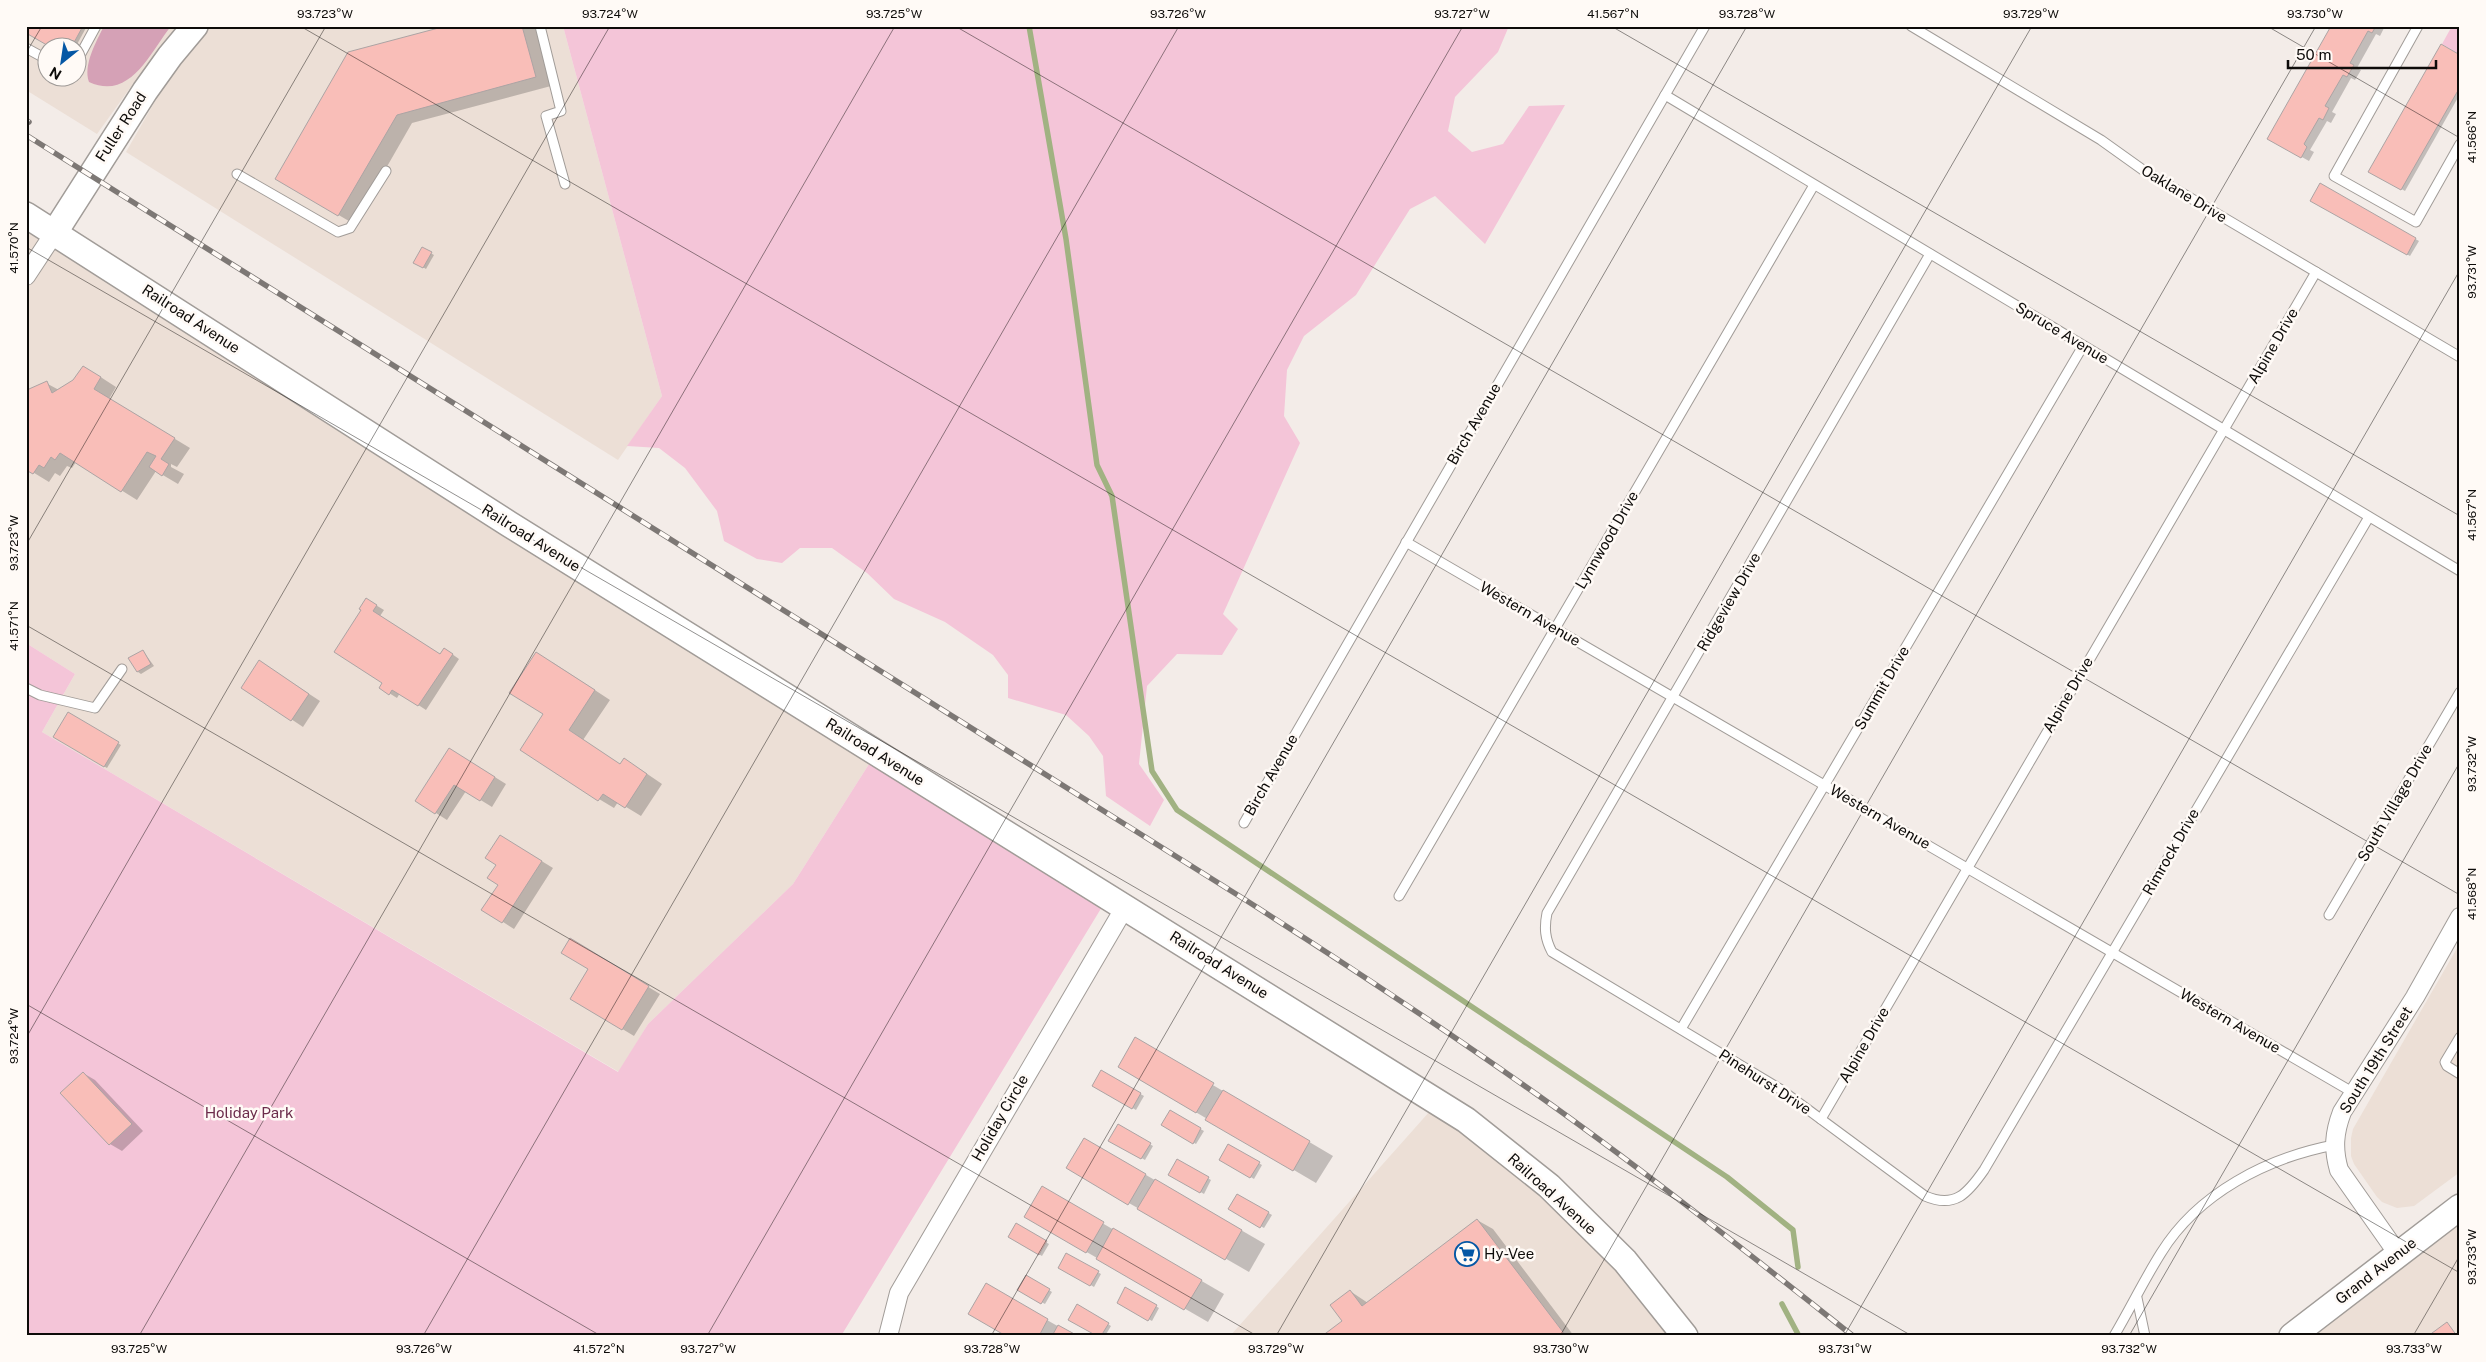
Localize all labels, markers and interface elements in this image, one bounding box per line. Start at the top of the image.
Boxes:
text: 93.723°W [297,7,354,21]
text: 93.724°W [582,7,639,21]
text: 93.725°W [866,7,923,21]
text: 93.726°W [1150,7,1207,21]
text: 93.727°W [1434,7,1490,21]
text: 41.567°N [1587,7,1639,21]
text: 93.728°W [1719,7,1776,21]
text: 93.729°W [2003,7,2060,21]
text: 93.730°W [2287,7,2343,21]
north arrow [38,38,88,88]
scale bar [2288,38,2436,70]
text: 50 m [2296,46,2331,63]
text: N [47,64,64,83]
street label: Fuller Road [92,89,149,165]
text: 41.566°N [2465,111,2479,163]
street label: Oaklane Drive [2138,161,2230,226]
text: 41.570°N [7,222,21,274]
text: 93.731°W [2465,245,2479,299]
street label: Railroad Avenue [139,281,243,357]
street label: Spruce Avenue [2013,298,2112,367]
street label: Alpine Drive [2244,305,2301,387]
street label: Birch Avenue [1443,380,1504,468]
street label: Lynnwood Drive [1572,488,1641,592]
text: 41.567°N [2465,489,2479,541]
street label: Railroad Avenue [479,500,584,575]
text: 93.723°W [7,514,21,571]
street label: Ridgeview Drive [1693,549,1764,654]
street label: Western Avenue [1477,578,1584,649]
text: 41.571°N [7,601,21,651]
street label: Summit Drive [1851,643,1912,733]
street label: Alpine Drive [2039,654,2096,736]
street label: Railroad Avenue [823,714,928,789]
street label: Birch Avenue [1240,731,1301,819]
text: 93.732°W [2465,736,2479,792]
street label: South Village Drive [2354,741,2435,865]
street label: Western Avenue [1827,781,1934,852]
street label: Rimrock Drive [2139,805,2202,898]
text: 41.568°N [2465,868,2479,920]
street label: Railroad Avenue [1167,927,1272,1002]
street label: Western Avenue [2177,985,2284,1056]
street label: South 19th Street [2336,1003,2415,1116]
street label: Alpine Drive [1835,1004,1892,1086]
text: 93.724°W [7,1007,21,1064]
street label: Pinehurst Drive [1716,1045,1815,1118]
street label: Holiday Circle [968,1071,1031,1164]
park label: Holiday Park [205,1104,293,1121]
street label: Railroad Avenue [1505,1149,1600,1238]
text: 93.733°W [2465,1228,2479,1285]
street label: Grand Avenue [2332,1234,2419,1307]
supermarket icon: Hy-Vee [1454,1241,1480,1267]
place label: Hy-Vee [1484,1245,1534,1262]
text: 93.725°W [111,1342,168,1356]
text: 93.726°W [396,1342,453,1356]
text: 41.572°N [573,1342,625,1356]
text: 93.727°W [680,1342,736,1356]
text: 93.728°W [964,1342,1021,1356]
text: 93.729°W [1248,1342,1305,1356]
text: 93.730°W [1533,1342,1589,1356]
text: 93.731°W [1818,1342,1872,1356]
text: 93.732°W [2101,1342,2157,1356]
text: 93.733°W [2386,1342,2443,1356]

